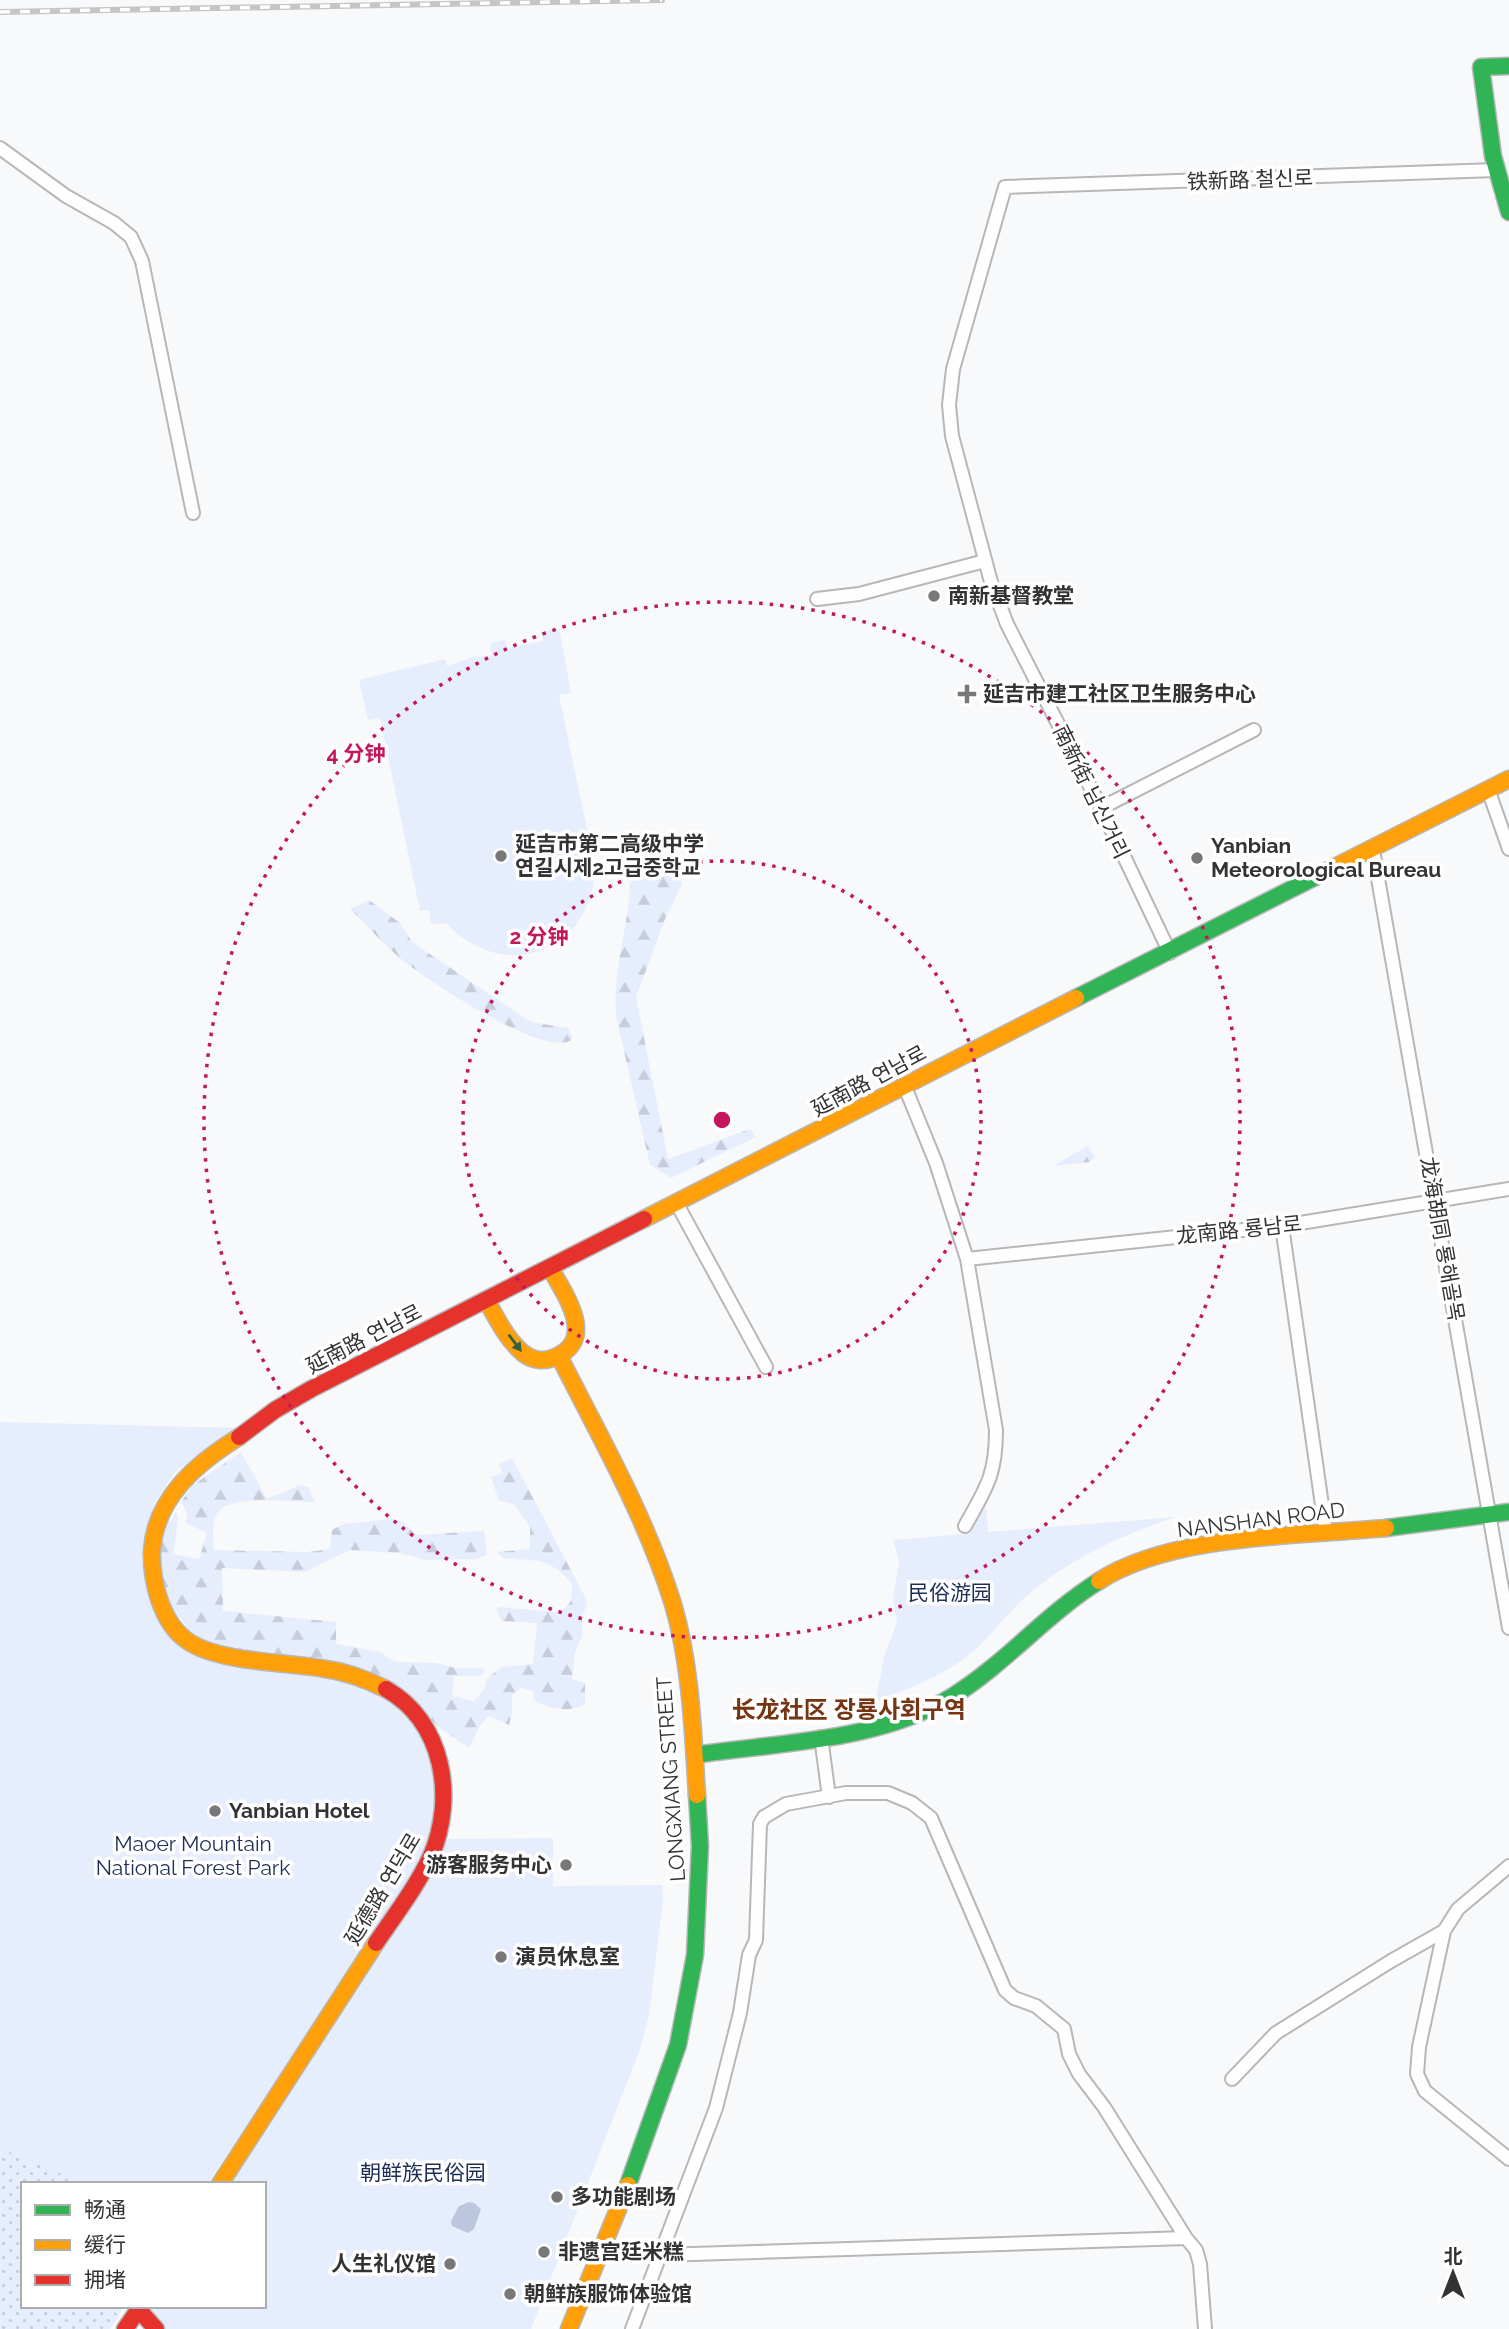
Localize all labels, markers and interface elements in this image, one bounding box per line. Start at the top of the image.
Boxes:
street label: 铁新路 철신로 [1186,165,1314,194]
place label: 南新基督教堂 [948,583,1074,608]
marker: 南新基督教堂 [926,588,942,604]
place label: 延吉市建工社区卫生服务中心 [983,681,1256,706]
marker: 延吉市建工社区卫生服务中心 [957,684,977,704]
street label: 南新街 남신거리 [1048,721,1135,863]
text: 4 分钟 [326,741,386,766]
place label: 延吉市第二高级中学 연길시제2고급중학교 [515,831,704,880]
place label: Yanbian Meteorological Bureau [1211,833,1441,882]
marker: 延吉市第二高级中学 연길시제2고급중학교 [493,848,509,864]
marker: Yanbian Meteorological Bureau [1189,850,1205,866]
text: 2 分钟 [510,924,568,949]
street label: 延南路 연남로 [807,1040,930,1121]
centre of rings [710,1108,734,1132]
street label: 龙海胡同 룡해골목 [1416,1155,1469,1323]
street label: 龙南路 룡남로 [1175,1210,1303,1249]
street label: 延南路 연남로 [302,1299,426,1378]
one-way arrow [507,1334,521,1352]
street label: NANSHAN ROAD [1176,1497,1346,1542]
park label: 民俗游园 [908,1580,992,1605]
street label: LONGXIANG STREET [651,1675,690,1882]
district label: 长龙社区 장룡사회구역 [732,1695,966,1724]
place label: Yanbian Hotel [229,1798,370,1823]
marker: Yanbian Hotel [207,1803,223,1819]
street label: 延德路 연덕로 [339,1828,426,1949]
park label: Maoer Mountain National Forest Park [96,1831,290,1880]
place label: 游客服务中心 [426,1852,552,1877]
marker: 游客服务中心 [558,1857,574,1873]
place label: 演员休息室 [515,1944,620,1969]
marker: 演员休息室 [493,1949,509,1965]
park label: 朝鲜族民俗园 [360,2160,486,2185]
legend [21,2182,266,2308]
place label: 多功能剧场 [571,2184,676,2209]
marker: 多功能剧场 [549,2189,565,2205]
text: 畅通 [84,2197,126,2222]
text: 缓行 [84,2232,126,2257]
north arrow [1418,2238,1488,2308]
place label: 非遗宫廷米糕 [558,2239,684,2264]
marker: 非遗宫廷米糕 [536,2244,552,2260]
text: 北 [1443,2245,1463,2267]
place label: 人生礼仪馆 [331,2251,436,2276]
marker: 人生礼仪馆 [442,2256,458,2272]
text: 拥堵 [84,2267,126,2292]
place label: 朝鲜族服饰体验馆 [524,2281,692,2306]
marker: 朝鲜族服饰体验馆 [502,2286,518,2302]

